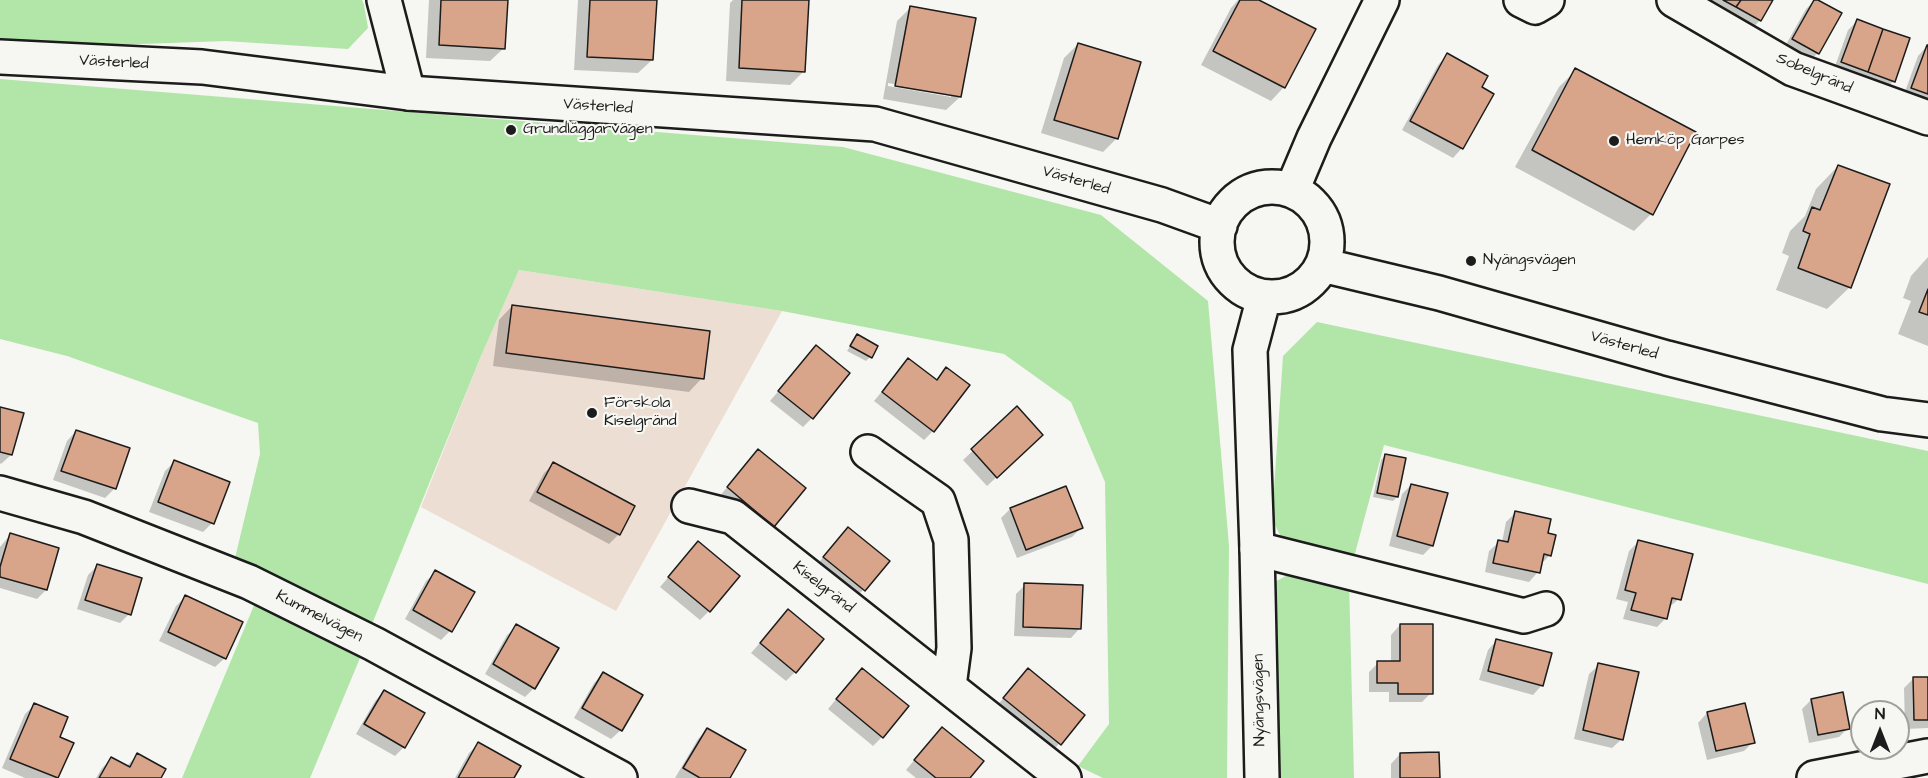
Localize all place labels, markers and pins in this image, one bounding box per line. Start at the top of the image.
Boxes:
place label: Grundläggarvägen [523,120,653,140]
marker: Grundläggarvägen [504,123,518,137]
place label: Hemköp Garpes [1626,131,1745,151]
marker: Hemköp Garpes [1607,134,1621,148]
place label: Nyängsvägen [1483,251,1576,271]
marker: Nyängsvägen [1464,254,1478,268]
place label: Förskola Kiselgränd [604,394,677,432]
marker: Förskola Kiselgränd [585,406,599,420]

